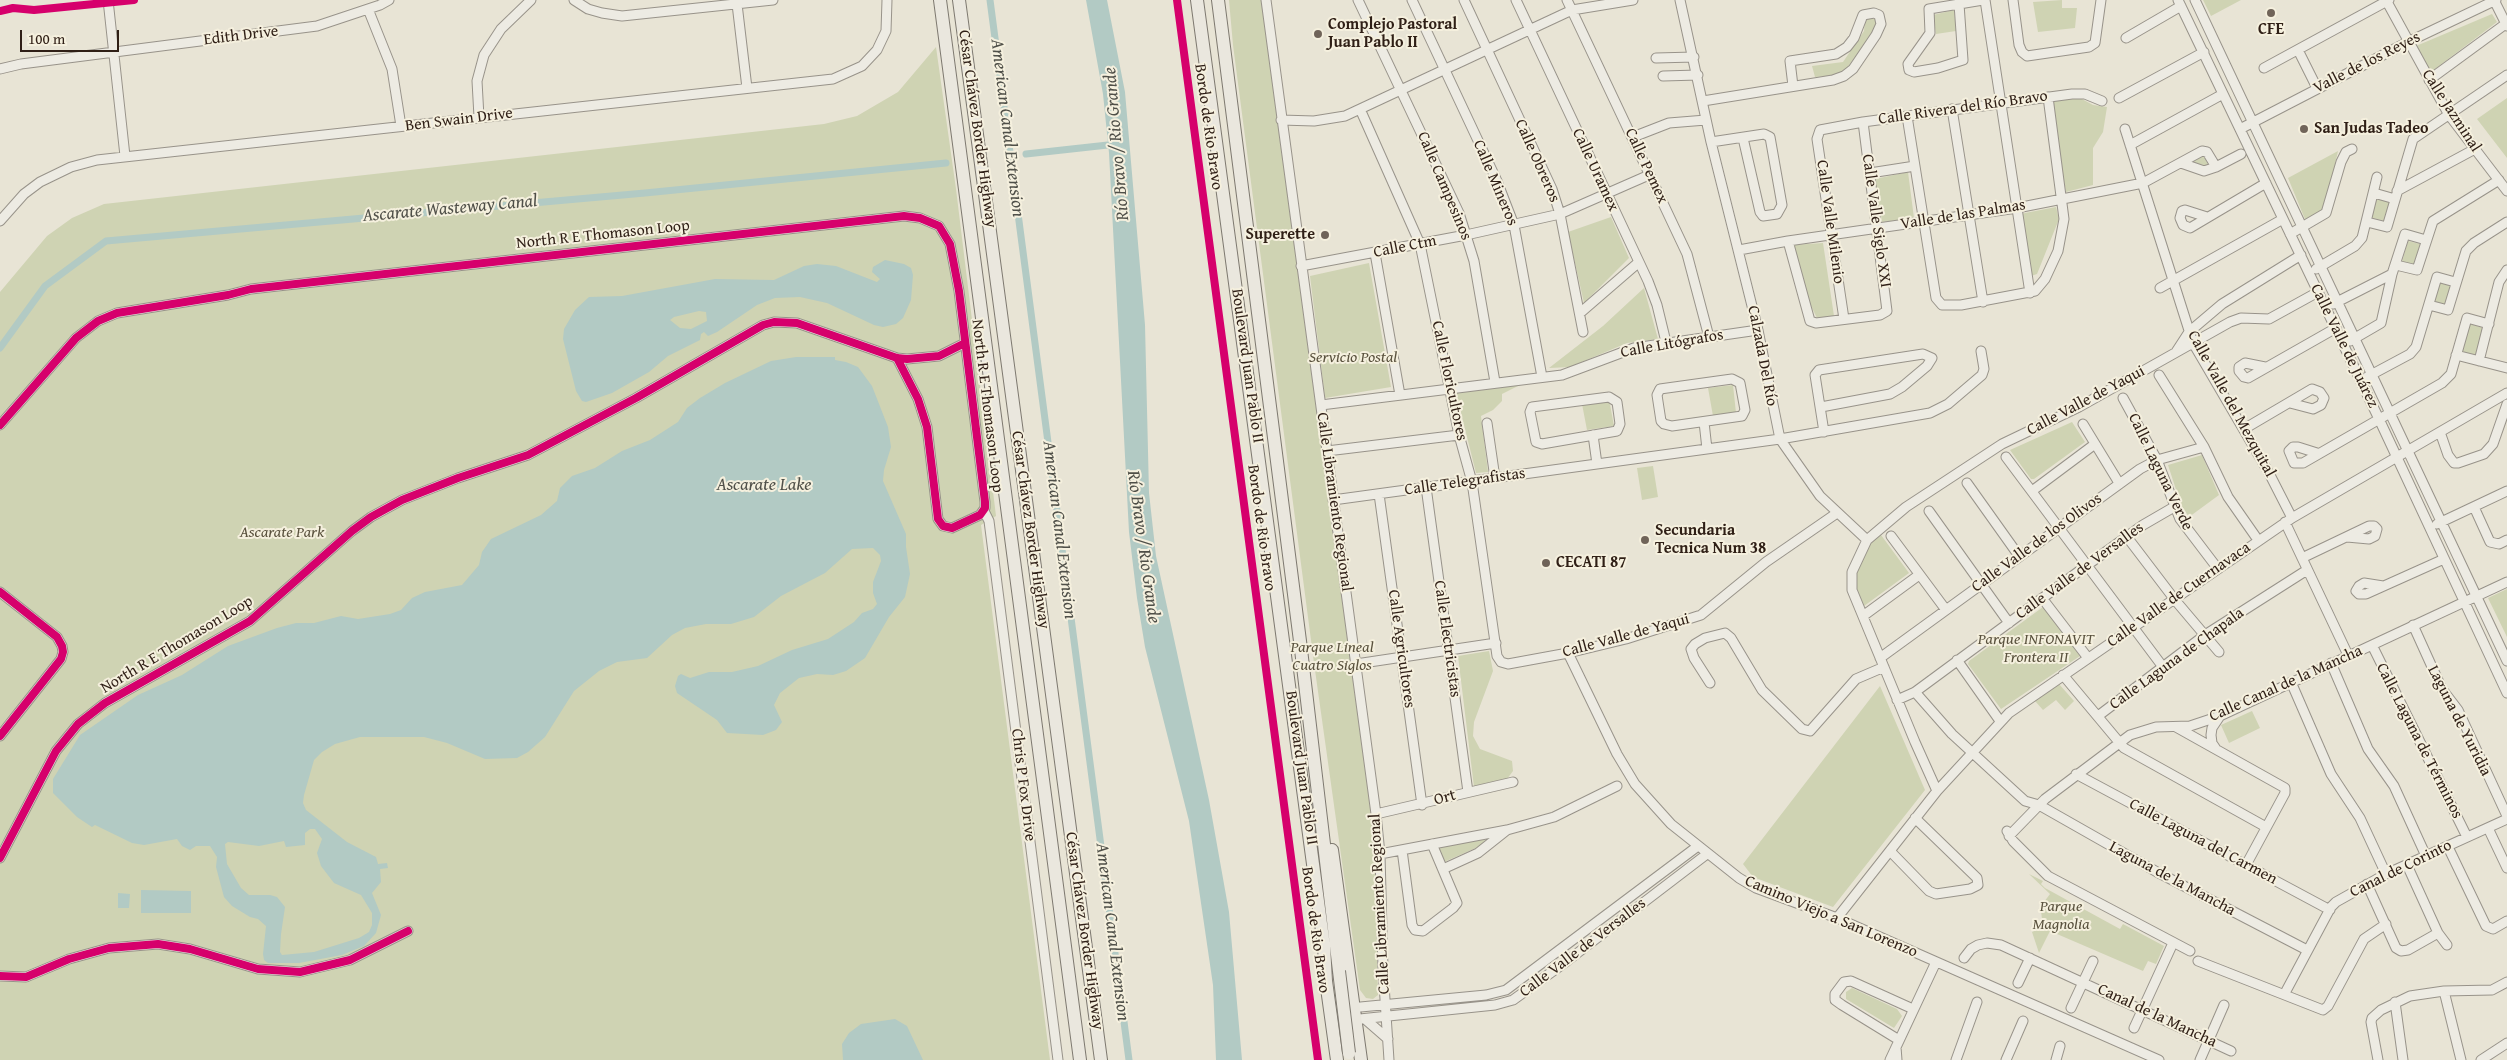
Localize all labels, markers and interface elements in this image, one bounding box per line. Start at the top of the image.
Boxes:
marker: CFE [2265,7,2277,19]
place label: Complejo Pastoral Juan Pablo II [1328,15,1457,53]
scale bar [22,20,121,52]
place label: CFE [2258,20,2284,40]
street label: Edith Drive [203,22,279,50]
text: 100 m [28,28,65,49]
marker: Complejo Pastoral Juan Pablo II [1312,28,1324,40]
street label: Valle de los Reyes [2310,28,2424,98]
street label: César Chávez Border Highway [954,29,1000,229]
water label: American Canal Extension [985,38,1029,218]
street label: Bordo de Rio Bravo [1190,63,1226,191]
water label: Río Bravo / Rio Grande [1100,66,1134,222]
street label: Calle Jazminal [2417,66,2485,156]
street label: Calle Rivera del Río Bravo [1877,87,2049,129]
street label: Ben Swain Drive [404,104,514,136]
street label: Calle Obreros [1510,116,1564,206]
place label: San Judas Tadeo [2314,119,2429,139]
marker: San Judas Tadeo [2298,123,2310,135]
street label: Calle Uramex [1567,125,1623,215]
street label: Calle Pemex [1620,125,1672,207]
street label: Calle Campesinos [1412,129,1476,243]
street label: Calle Mineros [1468,137,1522,229]
street label: Calle Valle Siglo XXI [1857,153,1895,289]
street label: Calle Valle Milenio [1812,159,1848,285]
water label: Ascarate Wasteway Canal [362,191,538,227]
street label: Valle de las Palmas [1899,196,2027,234]
street label: North R E Thomason Loop [515,216,691,254]
place label: Superette [1246,225,1315,245]
marker: Superette [1319,229,1331,241]
street label: Calle Ctm [1372,232,1438,262]
street label: Calle Valle de Juárez [2306,281,2382,411]
street label: Boulevard Juan Pablo II [1227,288,1267,444]
street label: Calzada Del Río [1743,304,1781,408]
street label: North R E Thomason Loop [967,318,1007,494]
street label: Calle Floricultores [1427,319,1471,443]
street label: Calle Litógrafos [1619,326,1725,362]
street label: Calle Valle del Mezquital [2183,327,2279,481]
park label: Servicio Postal [1309,348,1397,368]
street label: Calle Valle de Yaqui [2024,362,2148,440]
street label: Calle Laguna Verde [2123,410,2197,534]
street label: Calle Libramiento Regional [1312,411,1356,593]
street label: César Chávez Border Highway [1007,430,1053,630]
water label: American Canal Extension [1037,440,1081,620]
street label: Bordo de Rio Bravo [1243,464,1279,592]
street label: Calle Telegrafistas [1403,464,1527,500]
water label: Río Bravo / Rio Grande [1122,469,1164,625]
water label: Ascarate Lake [716,474,812,496]
street label: Calle Valle de los Olivos [1968,489,2106,597]
street label: Calle Valle de Versalles [2012,518,2148,624]
place label: Secundaria Tecnica Num 38 [1655,521,1766,559]
park label: Ascarate Park [240,523,324,543]
marker: Secundaria Tecnica Num 38 [1639,534,1651,546]
street label: Calle Valle de Cuernavaca [2104,538,2254,652]
place label: CECATI 87 [1556,553,1627,573]
marker: CECATI 87 [1540,557,1552,569]
street label: Calle Electricistas [1429,579,1465,699]
street label: Calle Agricultores [1383,589,1419,709]
street label: North R E Thomason Loop [97,592,257,698]
street label: Calle Laguna de Chapala [2106,604,2248,714]
street label: Calle Valle de Yaqui [1560,610,1692,662]
park label: Parque INFONAVIT Frontera II [1978,630,2094,668]
park label: Parque Lineal Cuatro Siglos [1290,638,1374,676]
street label: Calle Canal de la Mancha [2207,642,2365,726]
street label: Calle Laguna de Términos [2371,660,2467,822]
street label: Laguna de Yuridia [2423,662,2495,780]
street label: Boulevard Juan Pablo II [1281,690,1321,846]
street label: Chris P Fox Drive [1007,728,1039,842]
street label: Ort [1432,786,1458,810]
street label: Calle Laguna del Carmen [2126,795,2280,889]
street label: Calle Libramiento Regional [1366,813,1394,995]
street label: César Chávez Border Highway [1061,831,1107,1031]
street label: Canal de Corinto [2347,836,2455,902]
street label: Laguna de la Mancha [2106,838,2238,920]
water label: American Canal Extension [1090,842,1134,1022]
street label: Bordo de Rio Bravo [1297,866,1333,994]
street label: Camino Viejo a San Lorenzo [1742,872,1920,962]
street label: Calle Valle de Versalles [1516,894,1650,1002]
park label: Parque Magnolia [2032,897,2090,935]
street label: Canal de la Mancha [2094,980,2220,1052]

